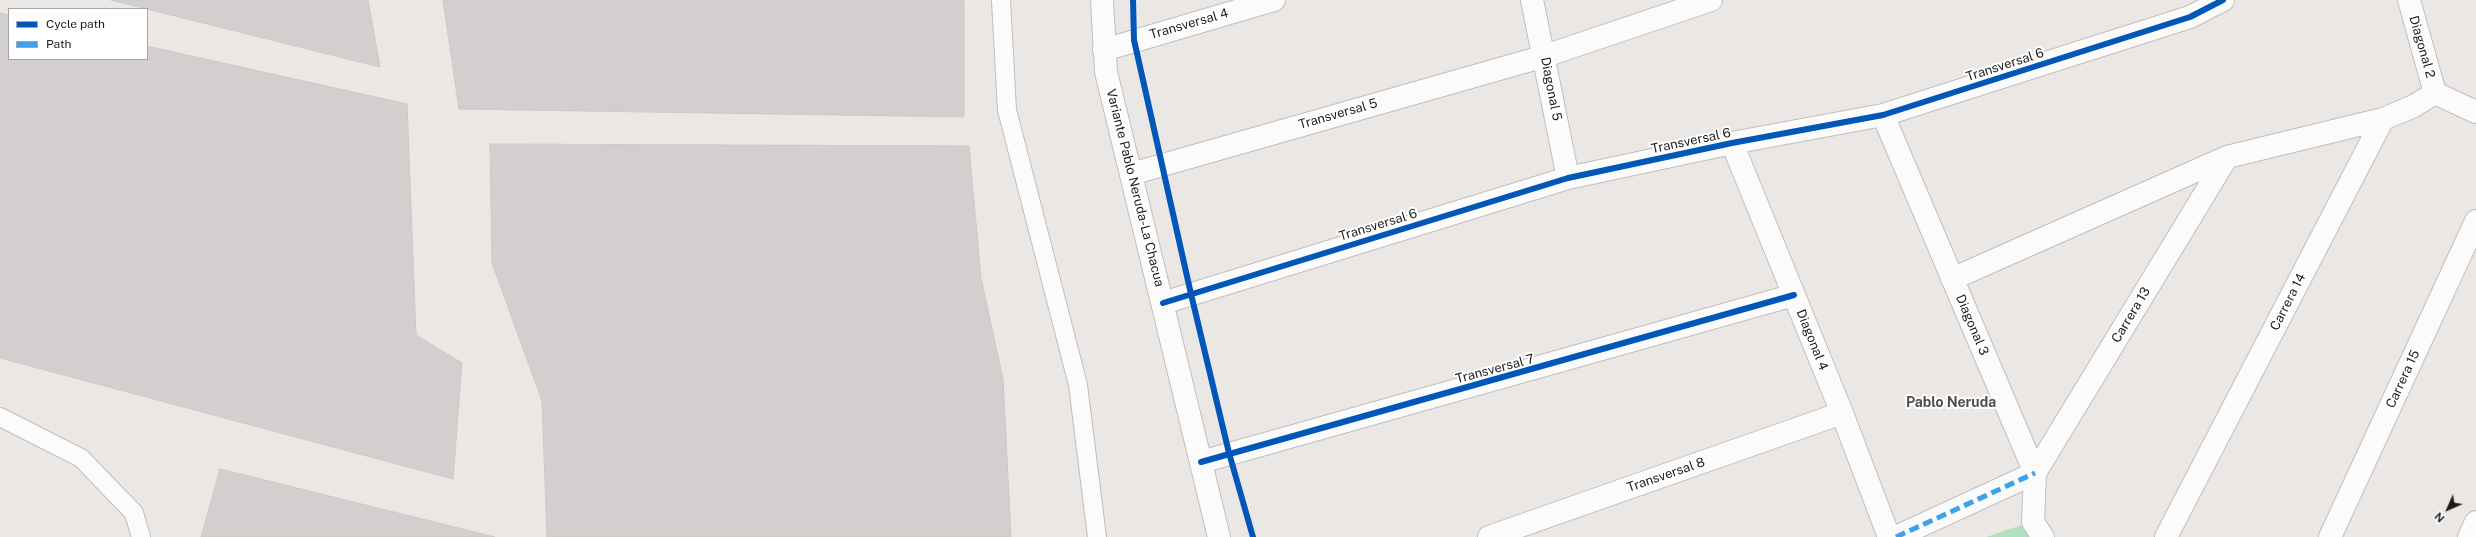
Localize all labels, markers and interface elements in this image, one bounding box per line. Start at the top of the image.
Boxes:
street label: Transversal 4 [1148,5,1230,43]
legend [8,8,148,60]
street label: Diagonal 2 [2406,14,2438,80]
text: Cycle path [46,17,105,31]
text: Path [46,37,72,51]
street label: Transversal 6 [1964,45,2046,85]
street label: Diagonal 5 [1537,56,1565,122]
street label: Variante Pablo Neruda-La Chacua [1103,87,1167,289]
street label: Transversal 5 [1297,95,1379,133]
street label: Transversal 6 [1650,125,1732,157]
street label: Transversal 6 [1337,206,1419,244]
street label: Carrera 14 [2267,271,2309,333]
street label: Carrera 13 [2108,284,2154,346]
street label: Diagonal 3 [1952,292,1992,358]
street label: Diagonal 4 [1793,307,1831,373]
street label: Carrera 15 [2383,347,2423,411]
street label: Transversal 7 [1454,351,1536,387]
district label: Pablo Neruda [1906,395,1996,411]
street label: Transversal 8 [1625,454,1707,496]
north arrow [2428,489,2468,529]
text: N [2432,510,2447,525]

